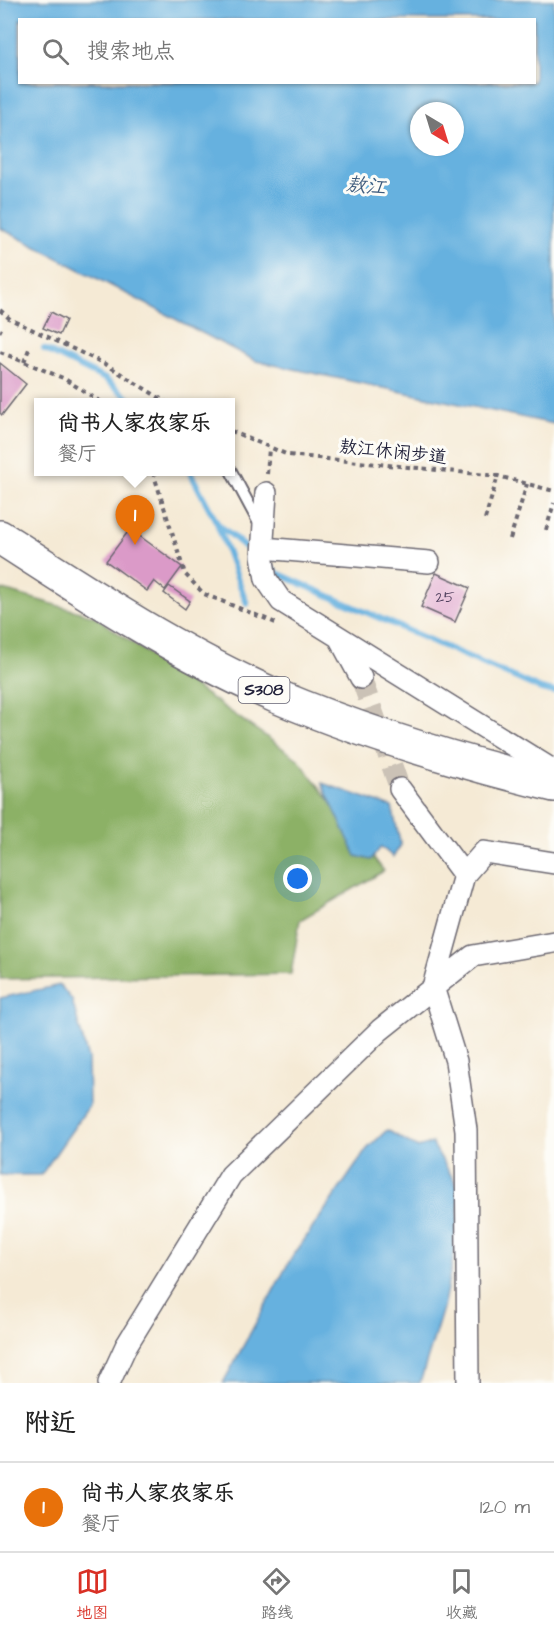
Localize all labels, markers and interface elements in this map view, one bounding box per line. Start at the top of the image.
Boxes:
search box [18,18,536,84]
icon: search [39,35,72,68]
text: 搜索地点 [87,36,175,67]
north arrow [410,102,464,156]
water label: 敖江 [345,170,388,202]
popup [34,398,235,476]
text: 尚书人家农家乐 [57,408,212,439]
street label: 敖江休闲步道 [338,434,448,470]
text: 餐厅 [57,440,97,468]
pin: 1 [116,496,154,545]
house number: 25 [435,587,455,608]
road number: S308 [238,677,290,703]
your location [283,864,312,893]
text: 附近 [24,1405,76,1441]
text: 尚书人家农家乐 [81,1478,235,1509]
text: 1 [42,1493,45,1521]
text: 120 m [480,1493,530,1521]
text: 餐厅 [81,1510,121,1538]
tab: 地图 [76,1565,109,1624]
tab: 路线 [260,1565,293,1624]
tab: 收藏 [445,1565,478,1624]

